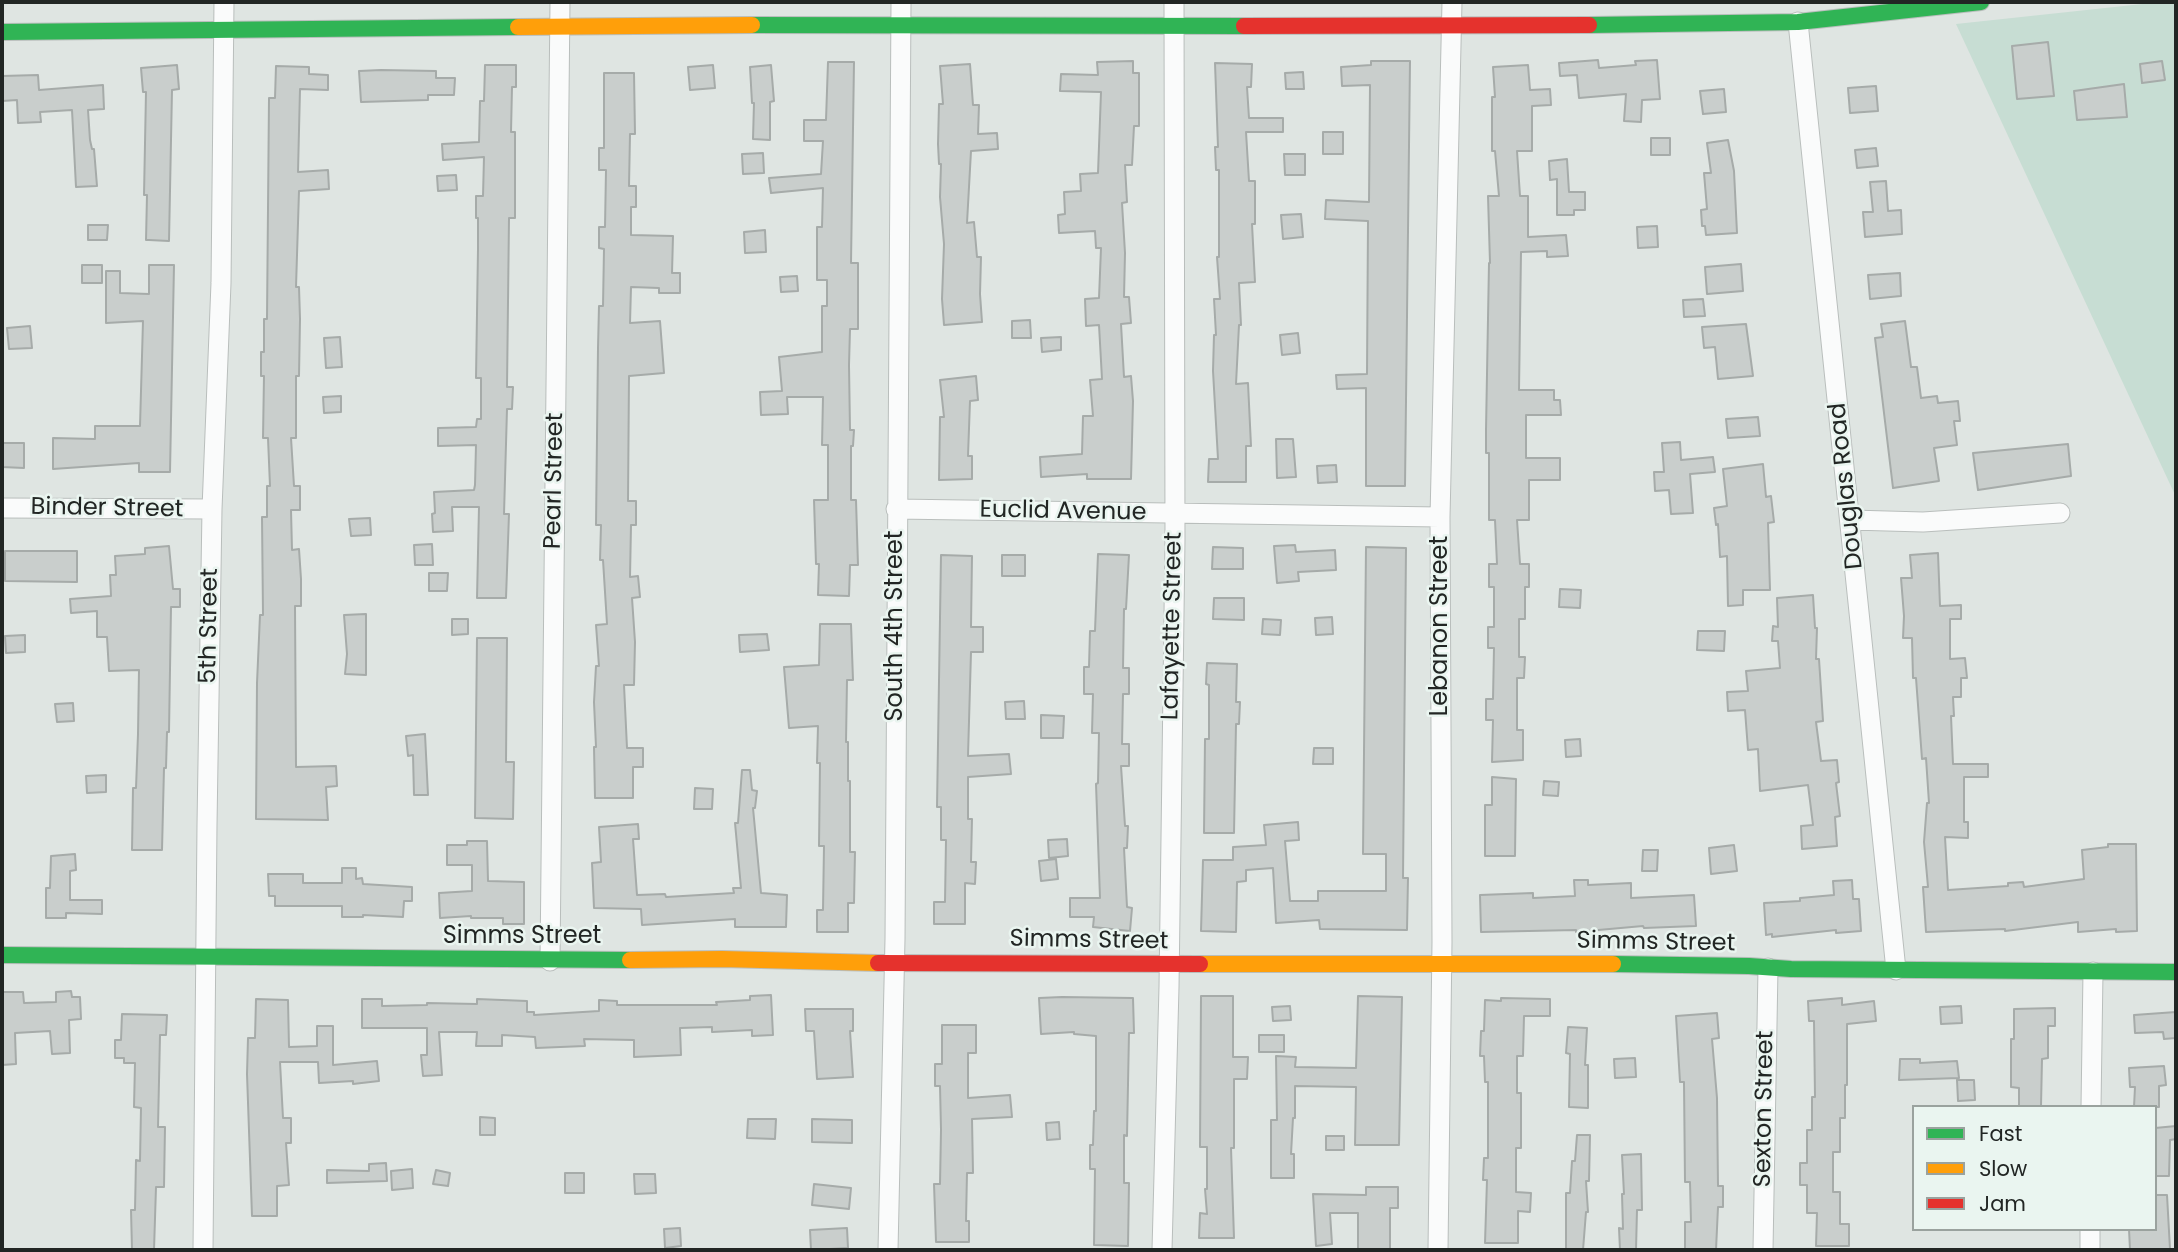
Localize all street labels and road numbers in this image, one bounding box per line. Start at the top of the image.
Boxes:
street label: Douglas Road [1824,401,1870,571]
street label: Pearl Street [539,412,571,550]
street label: Binder Street [30,493,184,525]
street label: Euclid Avenue [979,496,1147,528]
street label: South 4th Street [882,530,910,722]
street label: Lafayette Street [1157,532,1189,720]
street label: Lebanon Street [1427,536,1455,716]
street label: 5th Street [195,568,225,684]
street label: Simms Street [443,923,601,951]
street label: Simms Street [1009,925,1169,957]
street label: Simms Street [1576,927,1736,959]
street label: Sexton Street [1749,1030,1781,1188]

